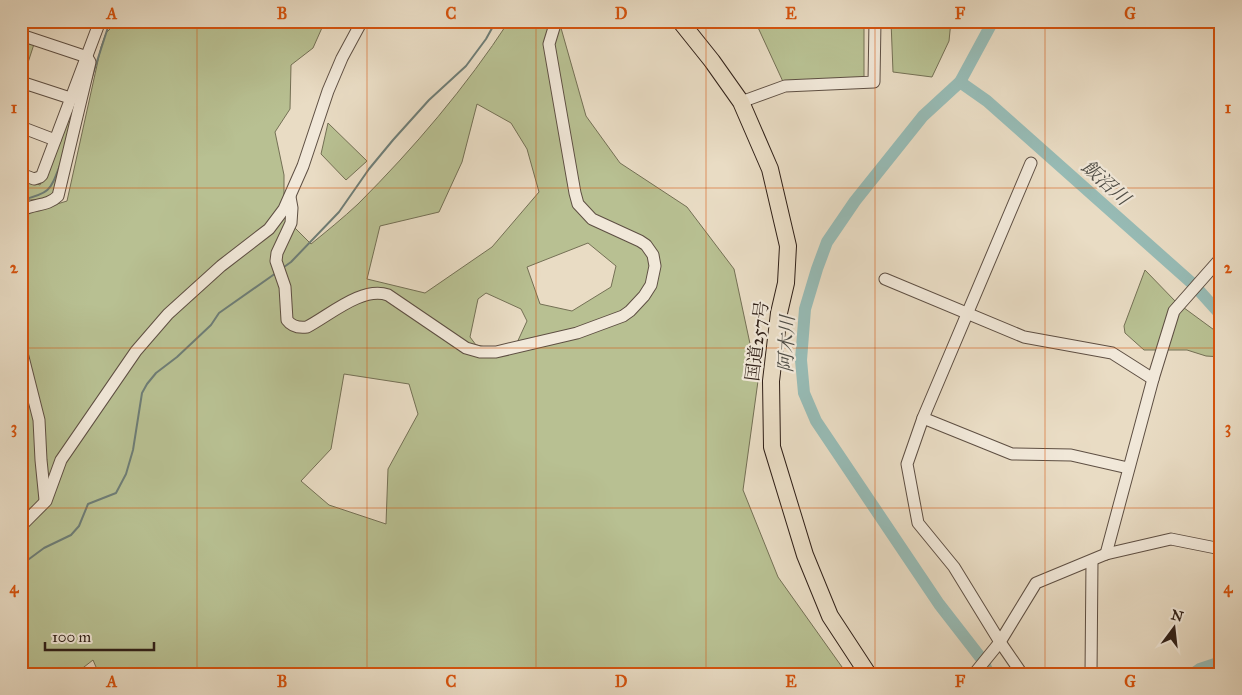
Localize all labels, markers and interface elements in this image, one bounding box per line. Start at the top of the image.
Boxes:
text: A [106,4,118,23]
text: B [277,4,287,23]
text: C [446,4,457,23]
text: D [615,4,628,23]
text: E [785,4,797,23]
text: F [955,4,966,23]
text: G [1124,4,1136,23]
text: 1 [11,98,18,117]
text: 1 [1225,98,1232,117]
water label: 飯沼川 [1077,155,1136,211]
text: 2 [10,258,19,277]
text: 2 [1224,258,1233,277]
street label: 国道257号 [741,300,773,382]
water label: 阿木川 [774,313,799,373]
text: 3 [11,418,17,438]
text: 3 [1225,418,1231,438]
text: 4 [10,578,20,598]
text: 4 [1224,578,1234,598]
north arrow [1150,602,1200,652]
text: N [1169,606,1185,626]
scale bar [45,620,154,652]
text: 100 m [52,628,92,646]
text: A [106,672,118,691]
text: B [277,672,287,691]
text: C [446,672,457,691]
text: D [615,672,628,691]
text: E [785,672,797,691]
text: F [955,672,966,691]
text: G [1124,672,1136,691]

